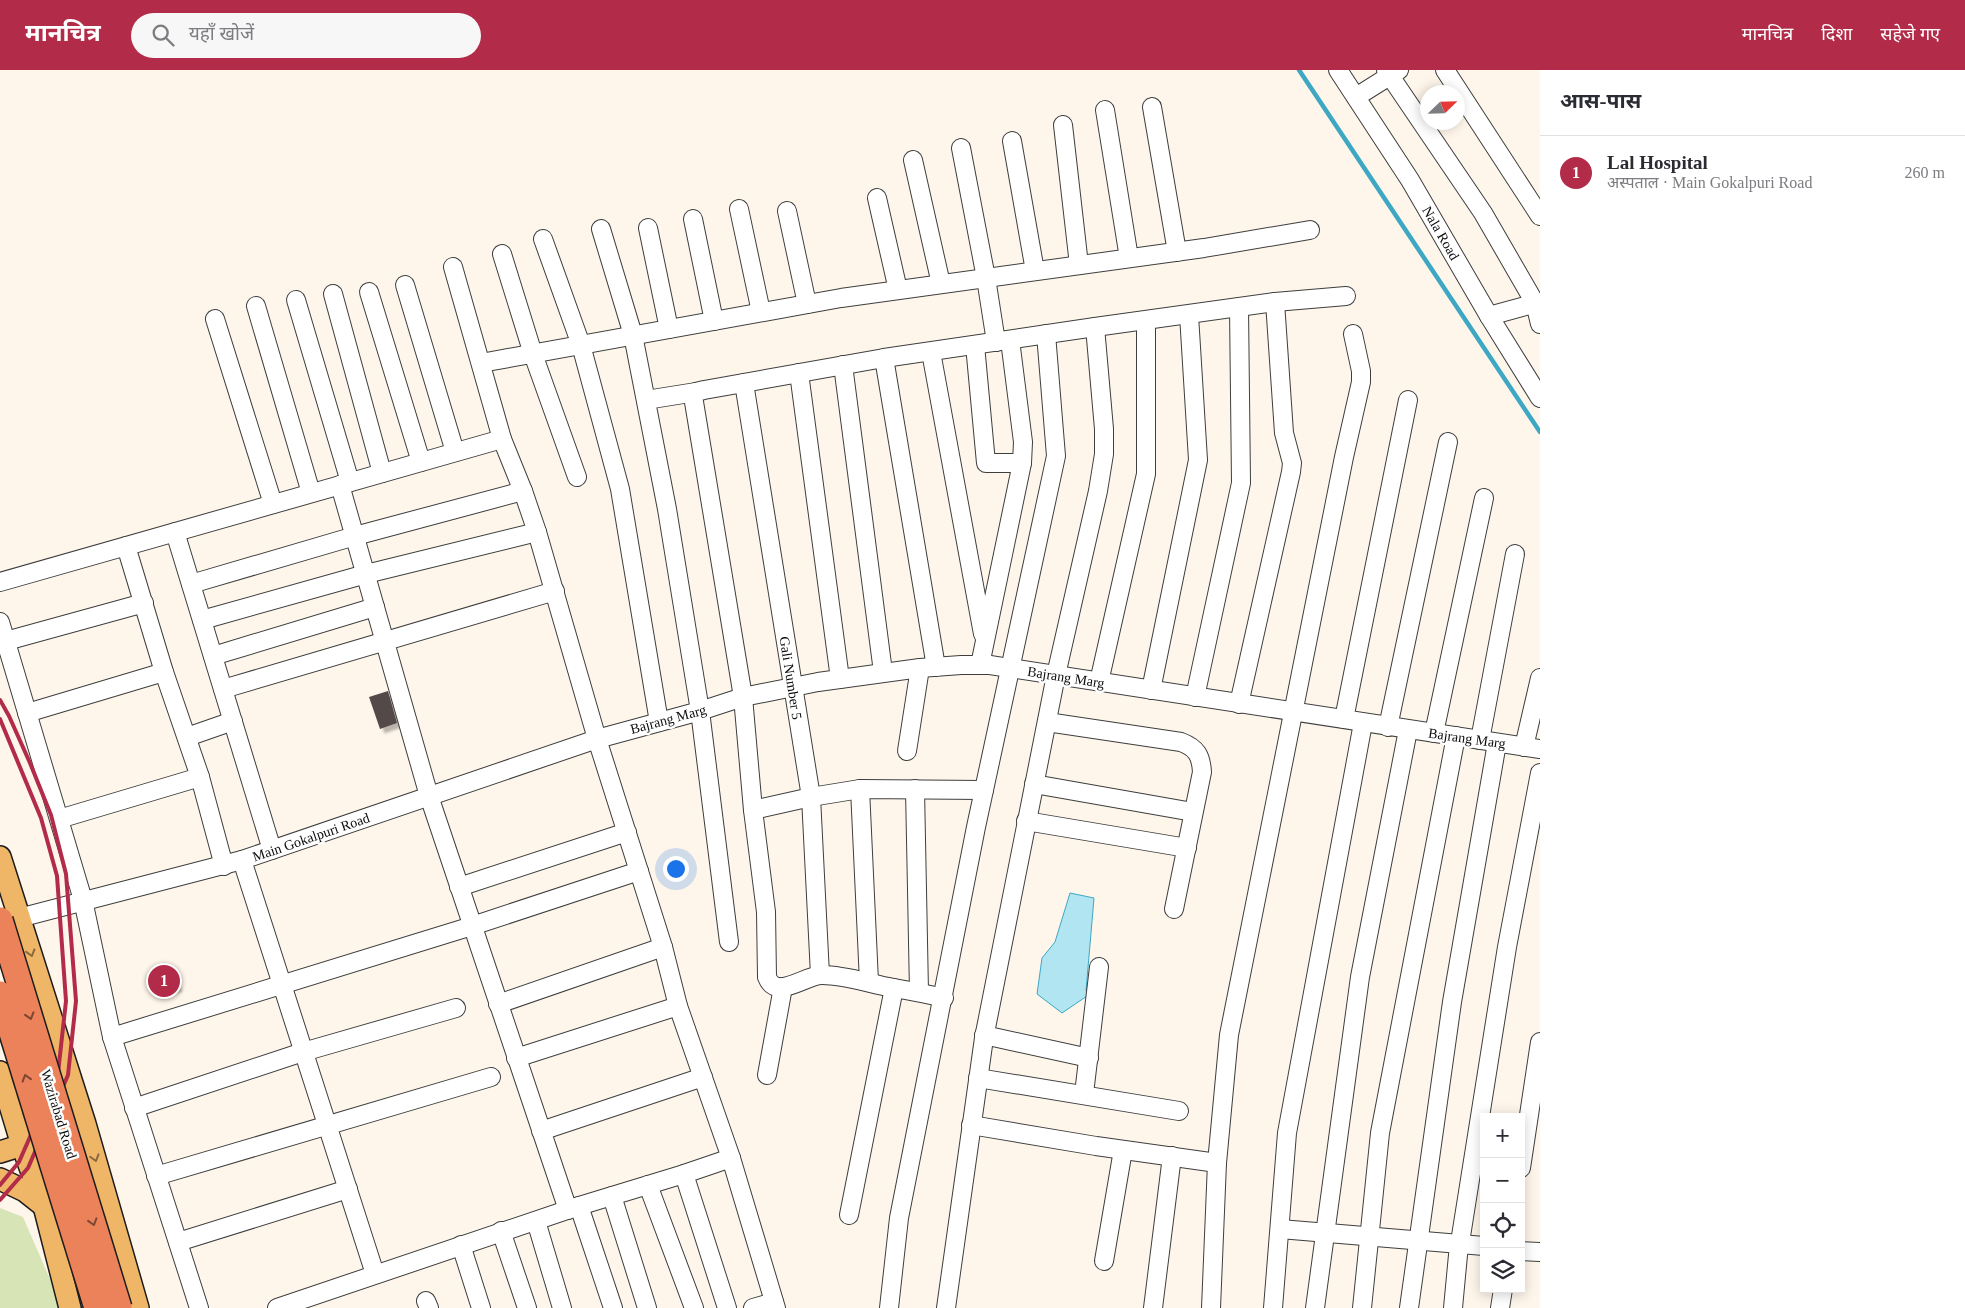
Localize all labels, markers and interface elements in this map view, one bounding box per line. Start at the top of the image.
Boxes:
search box [131,13,481,58]
text: मानचित्र [25,20,101,46]
icon: search [149,21,177,49]
text: यहाँ खोजें [189,23,254,44]
text: मानचित्र [1742,24,1793,44]
text: दिशा [1821,24,1852,44]
text: सहेजे गए [1880,24,1940,44]
north arrow [1420,85,1465,130]
text: आस-पास [1560,89,1641,113]
text: Lal Hospital [1607,152,1708,173]
text: 1 [1572,164,1580,181]
text: 260 m [1905,164,1945,181]
text: अस्पताल · Main Gokalpuri Road [1607,174,1812,191]
street label: Nala Road [1419,204,1462,263]
street label: Gali Number 5 [777,635,804,721]
street label: Bajrang Marg [1026,664,1106,691]
street label: Bajrang Marg [629,702,708,737]
street label: Bajrang Marg [1427,726,1507,751]
street label: Main Gokalpuri Road [251,810,372,865]
your location [663,856,689,882]
one-way arrow [25,949,35,957]
pin: 1 [148,962,180,1000]
one-way arrow [24,1012,34,1020]
street label: Wazirabad Road [38,1068,79,1161]
one-way arrow [22,1074,32,1082]
map controls [1480,1113,1525,1293]
button: + [1480,1113,1525,1158]
one-way arrow [90,1154,100,1162]
button: − [1480,1158,1525,1203]
button: locate [1480,1203,1525,1248]
one-way arrow [87,1217,97,1226]
button: layers [1480,1248,1525,1293]

